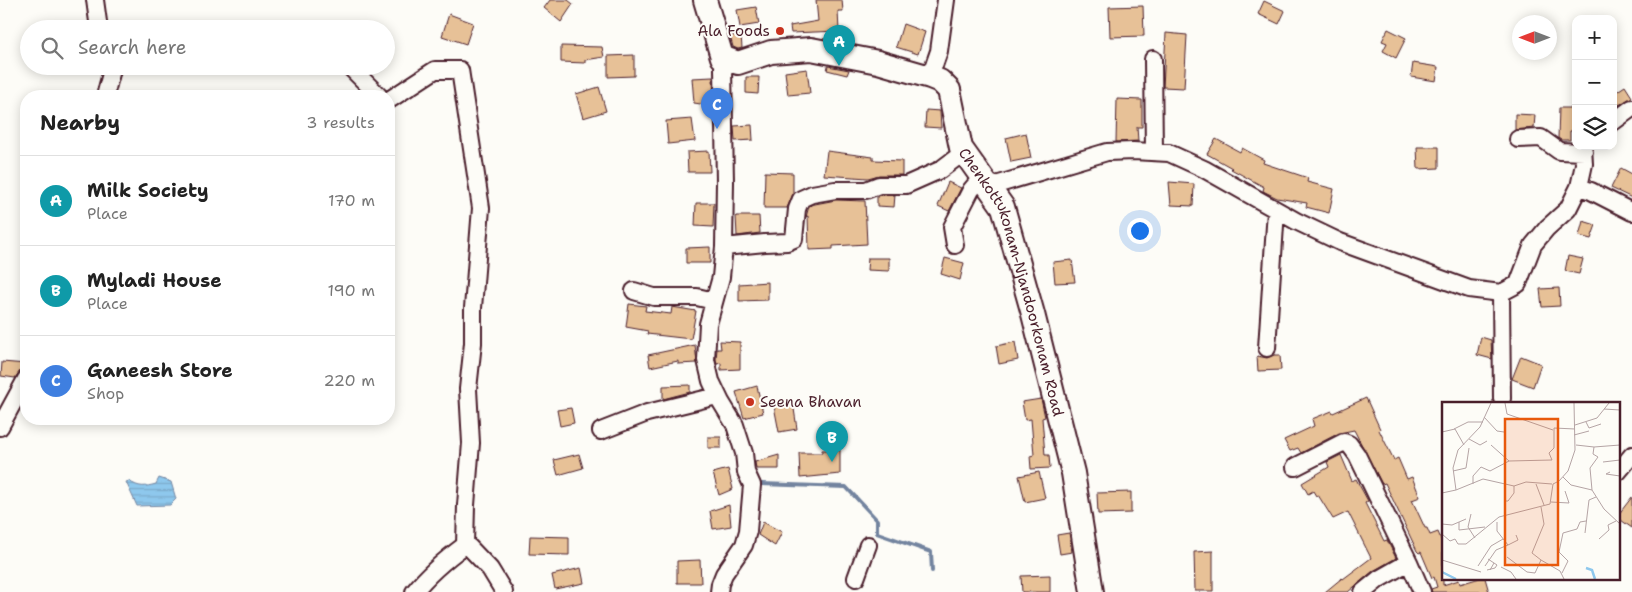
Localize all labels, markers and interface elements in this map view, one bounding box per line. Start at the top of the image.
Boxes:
north arrow [1512,15,1557,60]
map controls [1572,15,1617,150]
button: + [1572,15,1617,60]
search box [20,20,395,75]
place label: Ala Foods [697,21,770,41]
marker: Ala Foods [774,25,786,37]
pin: A [823,25,855,66]
icon: search [38,34,66,62]
text: Search here [78,35,187,60]
button: − [1572,60,1617,105]
pin: C [701,88,733,129]
button: layers [1572,105,1617,150]
text: Nearby [40,109,120,137]
text: 3 results [306,112,375,133]
street label: Chenkottukonam-Njandoorkonam Road [954,144,1069,419]
text: Milk Society [87,178,209,203]
text: A [50,190,62,211]
text: 170 m [328,190,375,211]
text: Place [87,203,128,224]
your location [1127,218,1153,244]
text: Myladi House [87,268,222,293]
text: B [51,280,61,301]
text: 190 m [328,280,375,301]
text: Place [87,293,128,314]
text: Ganeesh Store [87,358,233,383]
text: C [51,370,61,391]
text: 220 m [323,370,375,391]
text: Shop [87,383,124,404]
place label: Seena Bhavan [760,392,861,412]
marker: Seena Bhavan [744,396,756,408]
inset map [1442,402,1620,580]
pin: B [816,421,848,462]

